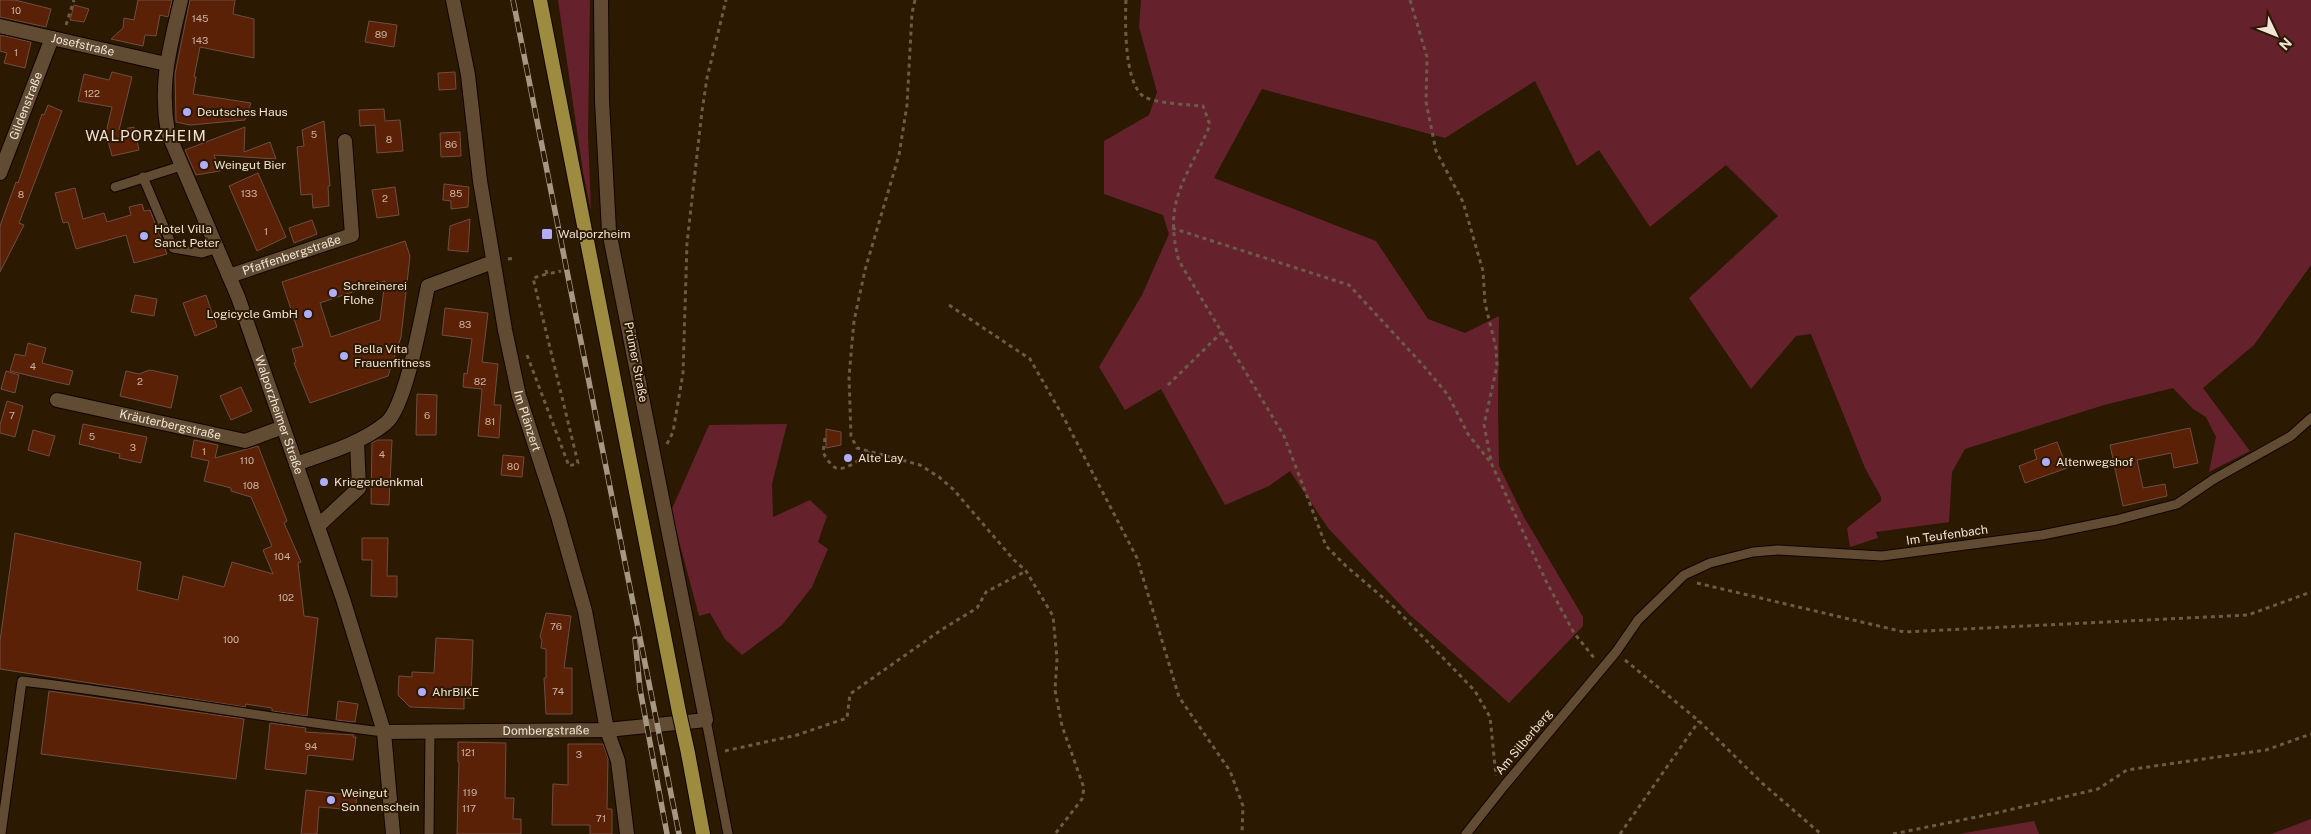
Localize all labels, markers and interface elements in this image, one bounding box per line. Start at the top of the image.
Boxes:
house number: 10 [11,4,21,16]
north arrow [2251,10,2301,60]
house number: 145 [192,12,208,24]
house number: 89 [375,28,387,40]
street label: Josefstraße [50,31,116,59]
house number: 143 [192,34,208,46]
text: N [2276,34,2295,53]
house number: 1 [14,46,18,58]
street label: Gildenstraße [6,70,45,142]
house number: 122 [84,87,100,99]
place label: Deutsches Haus [197,105,288,119]
marker: Deutsches Haus [181,106,193,118]
district label: WALPORZHEIM [85,127,207,144]
house number: 5 [311,128,317,140]
house number: 8 [386,133,392,145]
house number: 86 [445,138,457,150]
place label: Weingut Bier [214,158,286,172]
marker: Weingut Bier [198,159,210,171]
house number: 133 [241,187,257,199]
house number: 85 [450,187,462,199]
house number: 8 [18,188,24,200]
house number: 2 [382,192,388,204]
place label: Hotel Villa Sanct Peter [154,222,220,250]
house number: 1 [264,225,268,237]
marker: Walporzheim [540,227,554,241]
place label: Walporzheim [558,227,631,241]
marker: Hotel Villa Sanct Peter [138,230,150,242]
street label: Pfaffenbergstraße [240,232,343,278]
place label: Schreinerei Flohe [343,279,407,307]
marker: Schreinerei Flohe [327,287,339,299]
place label: Logicycle GmbH [207,307,298,321]
marker: Logicycle GmbH [302,308,314,320]
house number: 83 [459,318,471,330]
street label: Prümer Straße [621,321,651,404]
place label: Bella Vita Frauenfitness [354,342,431,370]
marker: Bella Vita Frauenfitness [338,350,350,362]
street label: Walporzheimer Straße [252,354,306,476]
house number: 4 [30,360,36,372]
house number: 2 [137,375,143,387]
house number: 82 [474,375,486,387]
street label: Im Plänzert [511,389,544,454]
street label: Kräuterbergstraße [118,407,223,443]
house number: 7 [9,409,15,421]
house number: 6 [424,409,430,421]
house number: 81 [485,415,495,427]
house number: 5 [89,430,95,442]
house number: 3 [130,441,136,453]
house number: 1 [202,445,206,457]
house number: 4 [379,448,385,460]
place label: Alte Lay [858,451,904,465]
marker: Alte Lay [842,452,854,464]
house number: 110 [240,454,254,466]
place label: Altenwegshof [2056,455,2134,469]
marker: Altenwegshof [2040,456,2052,468]
house number: 80 [507,460,519,472]
place label: Kriegerdenkmal [334,475,424,489]
marker: Kriegerdenkmal [318,476,330,488]
house number: 108 [243,479,259,491]
street label: Im Teufenbach [1905,522,1989,548]
house number: 104 [274,550,290,562]
house number: 102 [278,591,294,603]
house number: 76 [550,620,562,632]
house number: 100 [223,633,239,645]
place label: AhrBIKE [432,685,479,699]
house number: 74 [552,685,564,697]
marker: AhrBIKE [416,686,428,698]
street label: Am Silberberg [1493,706,1555,778]
street label: Dombergstraße [502,723,590,738]
house number: 94 [305,740,317,752]
house number: 121 [461,746,475,758]
house number: 3 [576,748,582,760]
place label: Weingut Sonnenschein [341,786,420,814]
house number: 119 [463,786,477,798]
marker: Weingut Sonnenschein [325,794,337,806]
house number: 117 [462,802,476,814]
house number: 71 [596,812,606,824]

